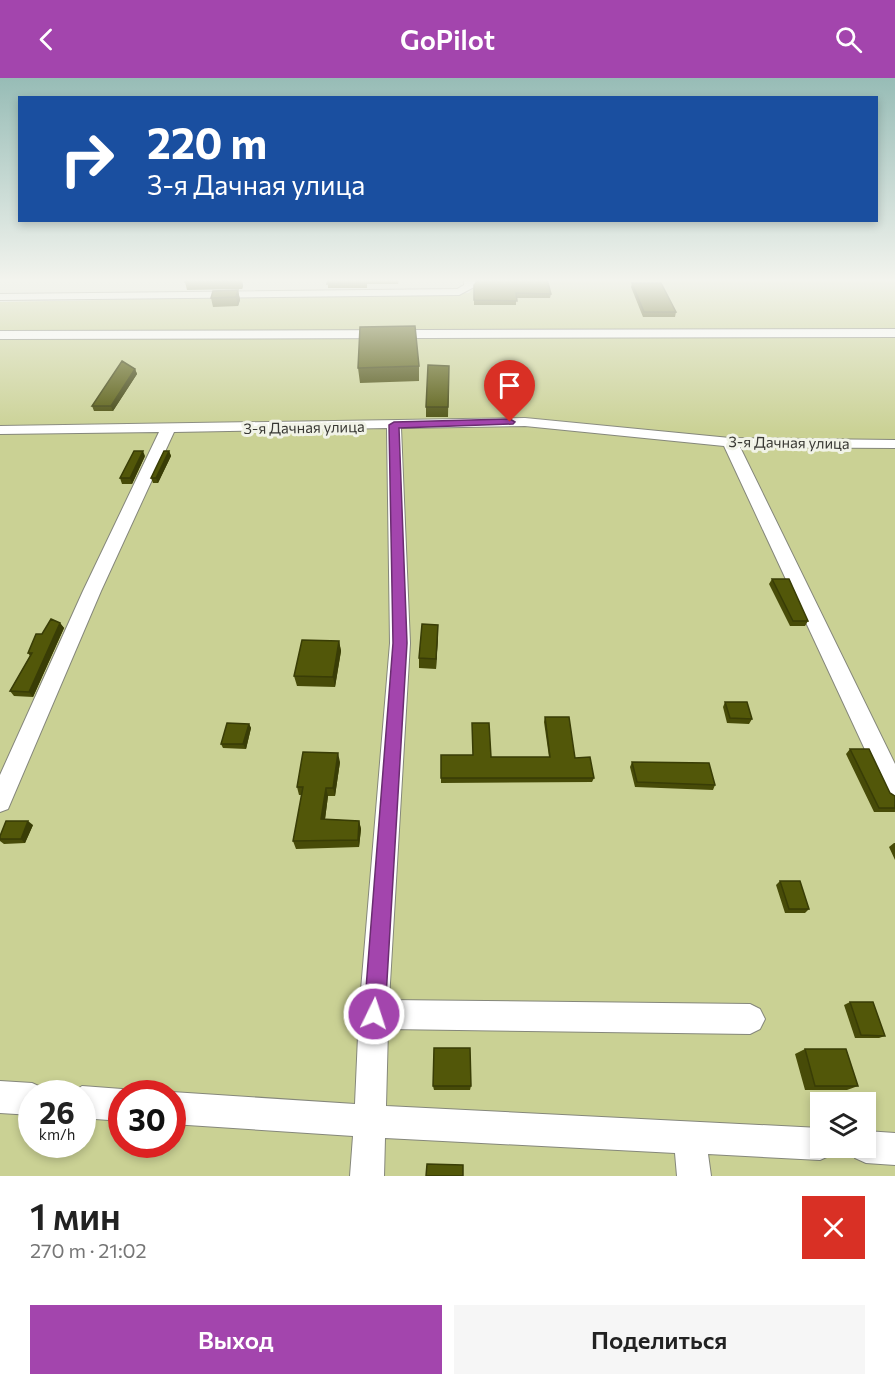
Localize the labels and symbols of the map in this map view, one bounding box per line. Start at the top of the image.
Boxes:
pin [484,360,535,422]
street label: 3-я Дачная улица [243,417,365,437]
street label: 3-я Дачная улица [728,432,850,452]
position arrow [342,982,406,1046]
speed limit sign: 30 [108,1080,186,1158]

